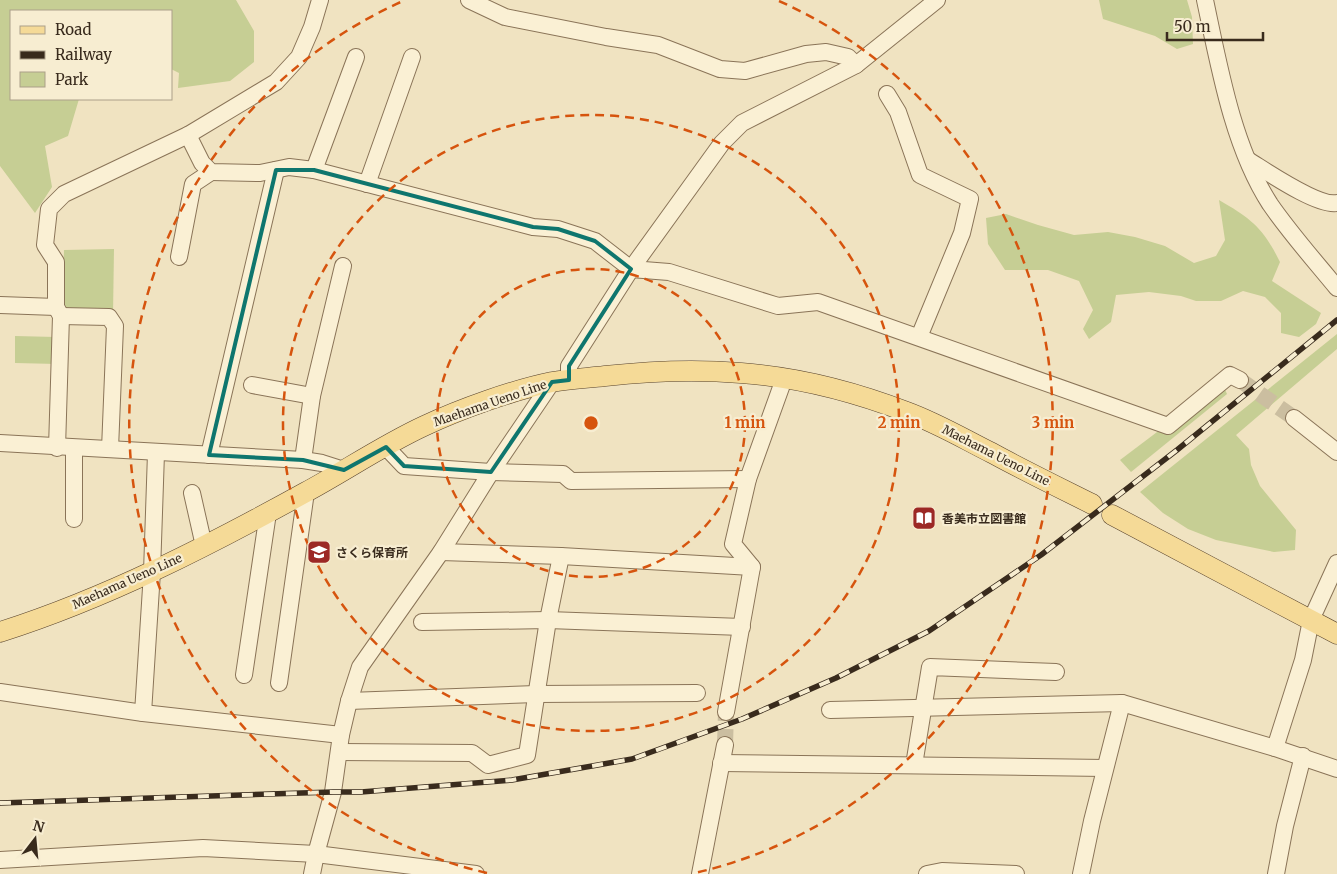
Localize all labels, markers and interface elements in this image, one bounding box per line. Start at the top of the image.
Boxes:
legend [10,10,172,100]
scale bar [1167,10,1263,42]
text: 50 m [1174,17,1211,36]
text: Road [55,20,91,39]
text: Railway [55,45,112,64]
text: Park [55,70,89,89]
street label: Maehama Ueno Line [432,377,548,429]
text: 1 min [725,413,765,432]
text: 2 min [878,413,920,432]
text: 3 min [1032,413,1074,432]
centre of rings [582,414,600,432]
street label: Maehama Ueno Line [940,421,1052,489]
library icon: 香美市立図書館 [911,505,937,531]
place label: 香美市立図書館 [942,511,1026,526]
school or university icon: さくら保育所 [306,539,332,565]
place label: さくら保育所 [336,545,408,560]
street label: Maehama Ueno Line [70,550,184,612]
north arrow [10,814,60,864]
text: N [31,816,46,837]

